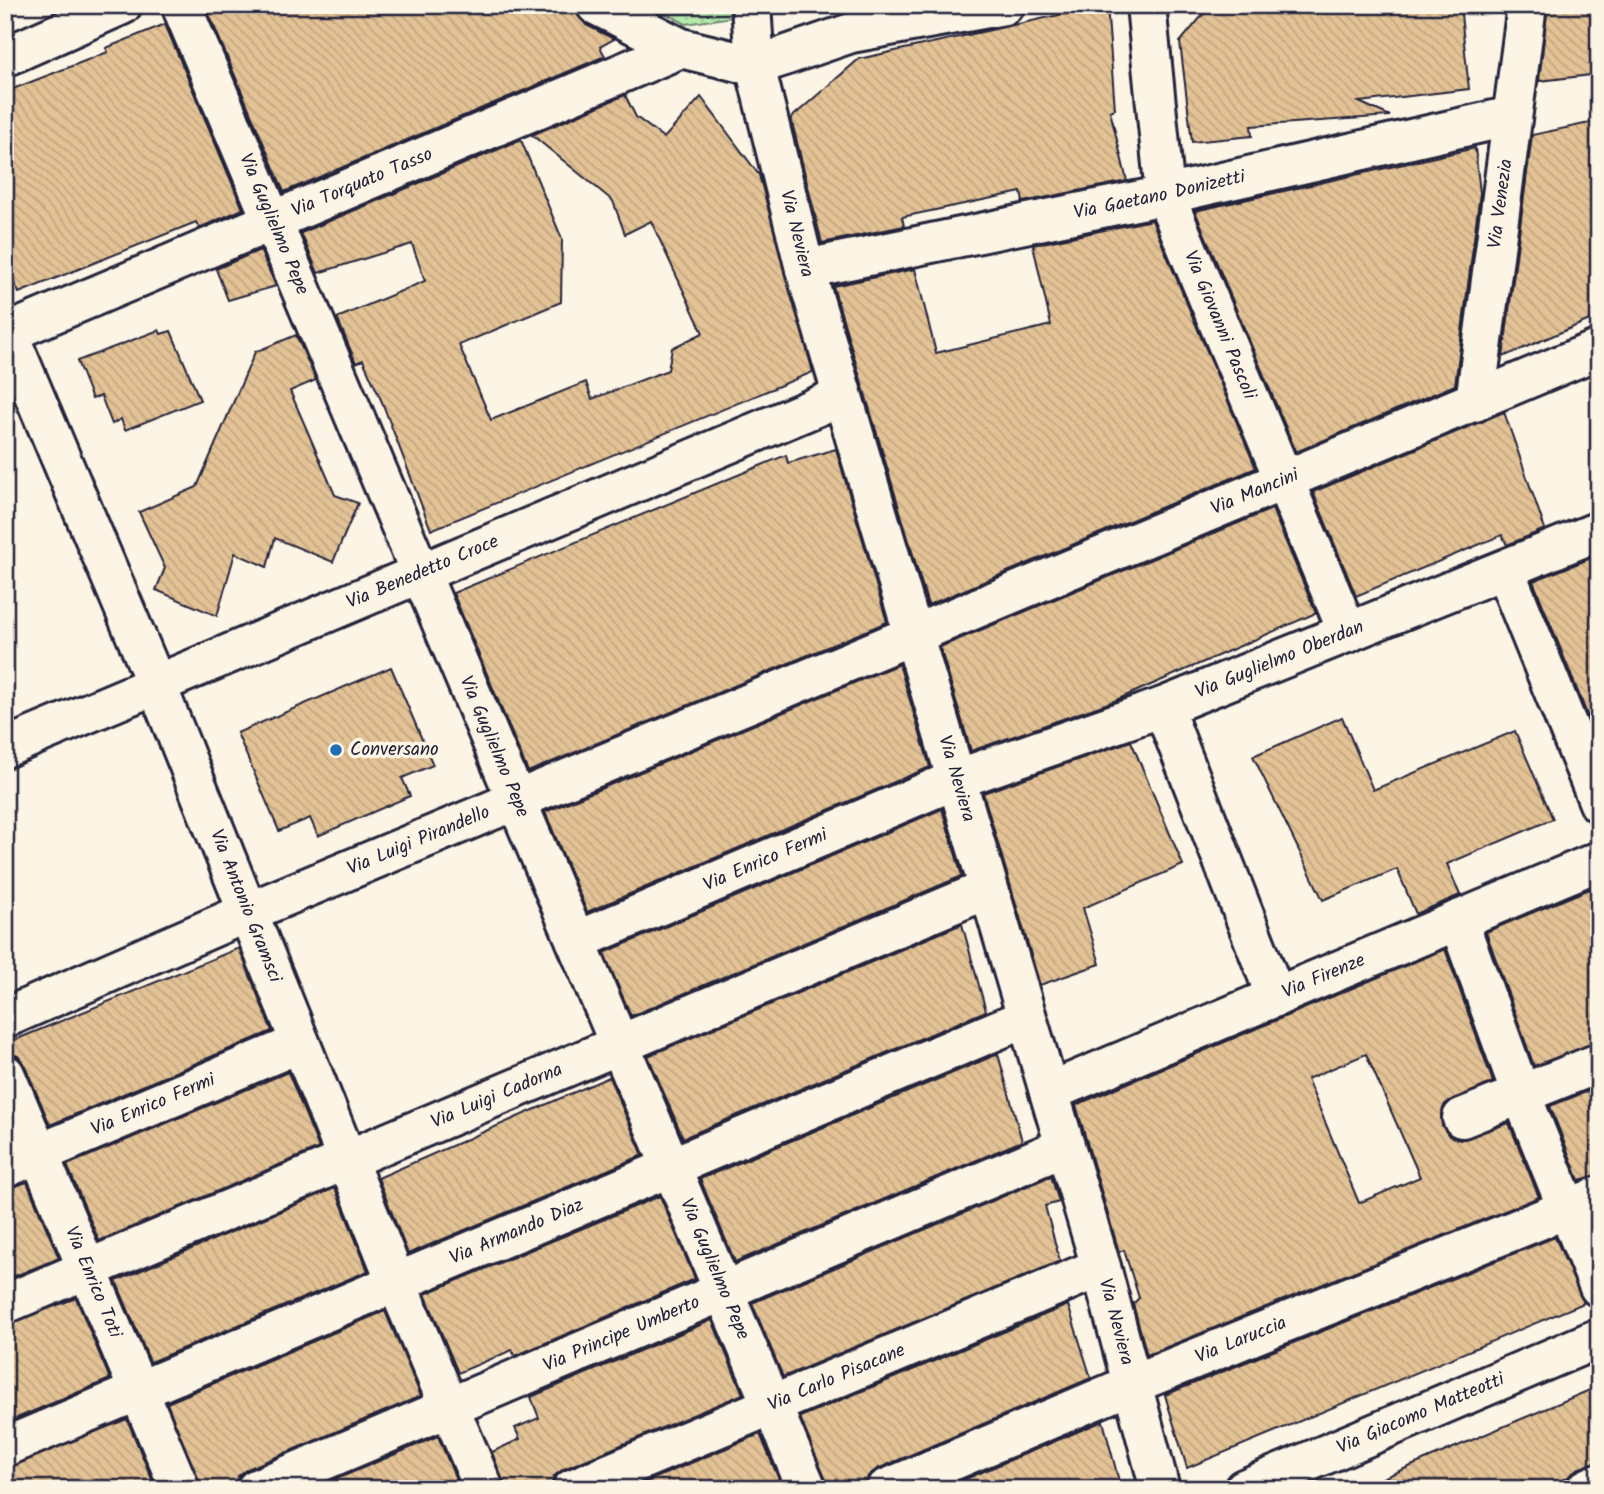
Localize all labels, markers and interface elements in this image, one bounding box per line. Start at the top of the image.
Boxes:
street label: Via Torquato Tasso [287,140,438,226]
street label: Via Guglielmo Pepe [230,149,317,300]
street label: Via Venezia [1480,157,1522,250]
street label: Via Gaetano Donizetti [1071,162,1250,228]
street label: Via Neviera [771,187,822,281]
street label: Via Giovanni Pascoli [1175,246,1264,406]
street label: Via Mancini [1206,460,1305,524]
street label: Via Benedetto Croce [342,527,504,618]
street label: Via Guglielmo Oberdan [1191,612,1369,707]
street label: Via Guglielmo Pepe [451,671,537,823]
street label: Via Neviera [929,732,983,826]
place label: Conversano [350,735,439,765]
marker: Conversano [328,742,344,758]
street label: Via Luigi Pirandello [342,798,495,884]
street label: Via Enrico Fermi [699,820,834,900]
street label: Via Antonio Gramsci [201,825,290,989]
street label: Via Firenze [1278,946,1370,1007]
street label: Via Luigi Cadorna [427,1055,567,1137]
street label: Via Enrico Fermi [86,1065,221,1145]
street label: Via Armando Diaz [445,1190,588,1274]
street label: Via Guglielmo Pepe [671,1194,758,1345]
street label: Via Enrico Toti [56,1222,130,1344]
street label: Via Neviera [1090,1275,1142,1369]
street label: Via Principe Umberto [538,1288,705,1381]
street label: Via Laruccia [1191,1308,1291,1372]
street label: Via Carlo Pisacane [763,1336,910,1420]
street label: Via Giacomo Matteotti [1332,1364,1511,1463]

